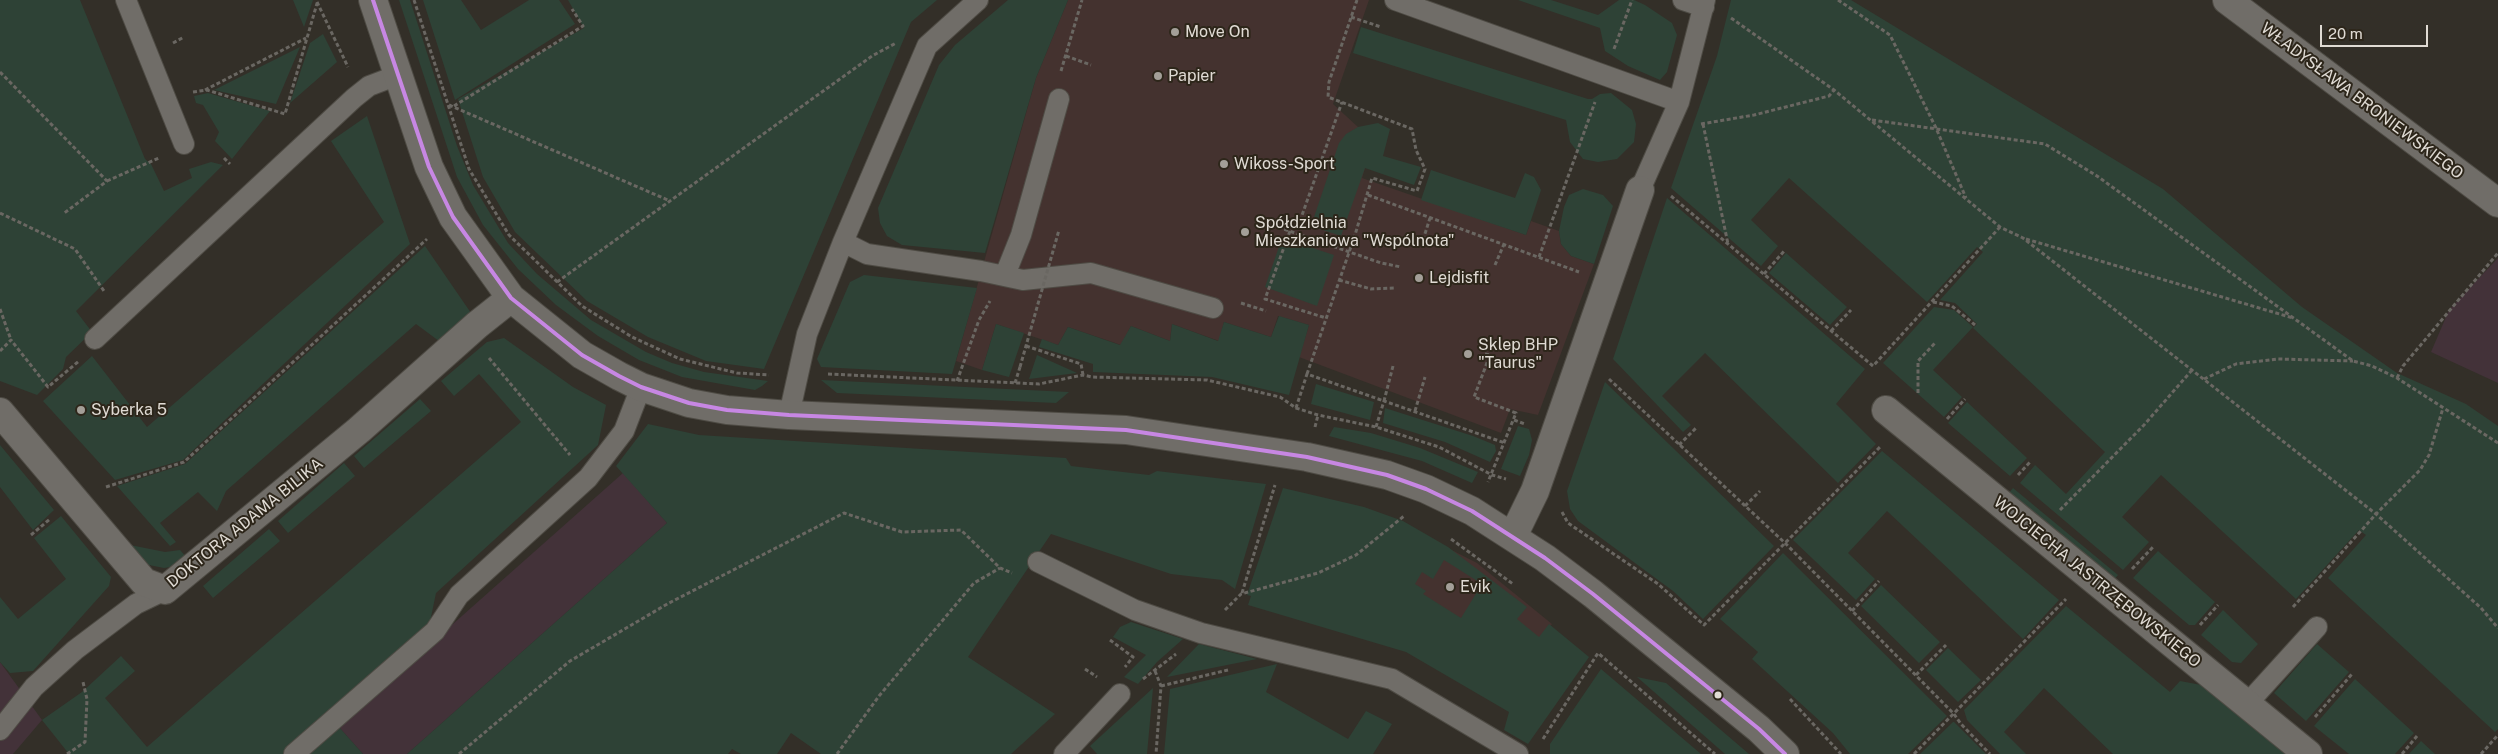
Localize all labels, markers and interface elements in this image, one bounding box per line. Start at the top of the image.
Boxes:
scale bar [2323,15,2430,47]
street label: WŁADYSŁAWA BRONIEWSKIEGO [2257,19,2467,183]
place label: Move On [1185,22,1250,42]
text: 20 m [2328,25,2363,42]
marker: Move On [1169,26,1181,38]
place label: Papier [1168,66,1216,86]
marker: Papier [1152,70,1164,82]
place label: Wikoss-Sport [1234,154,1335,174]
marker: Wikoss-Sport [1218,158,1230,170]
place label: Spółdzielnia Mieszkaniowa "Wspólnota" [1255,213,1455,251]
marker: Spółdzielnia Mieszkaniowa "Wspólnota" [1239,226,1251,238]
place label: Lejdisfit [1429,268,1489,288]
marker: Lejdisfit [1413,272,1425,284]
place label: Sklep BHP "Taurus" [1478,335,1558,373]
marker: Sklep BHP "Taurus" [1462,348,1474,360]
place label: Syberka 5 [91,400,167,420]
marker: Syberka 5 [75,404,87,416]
street label: DOKTORA ADAMA BILIKA [163,454,327,592]
street label: WOJCIECHA JASTRZĘBOWSKIEGO [1989,492,2205,672]
place label: Evik [1460,577,1491,597]
marker: Evik [1444,581,1456,593]
unlabelled marker [1713,690,1723,700]

